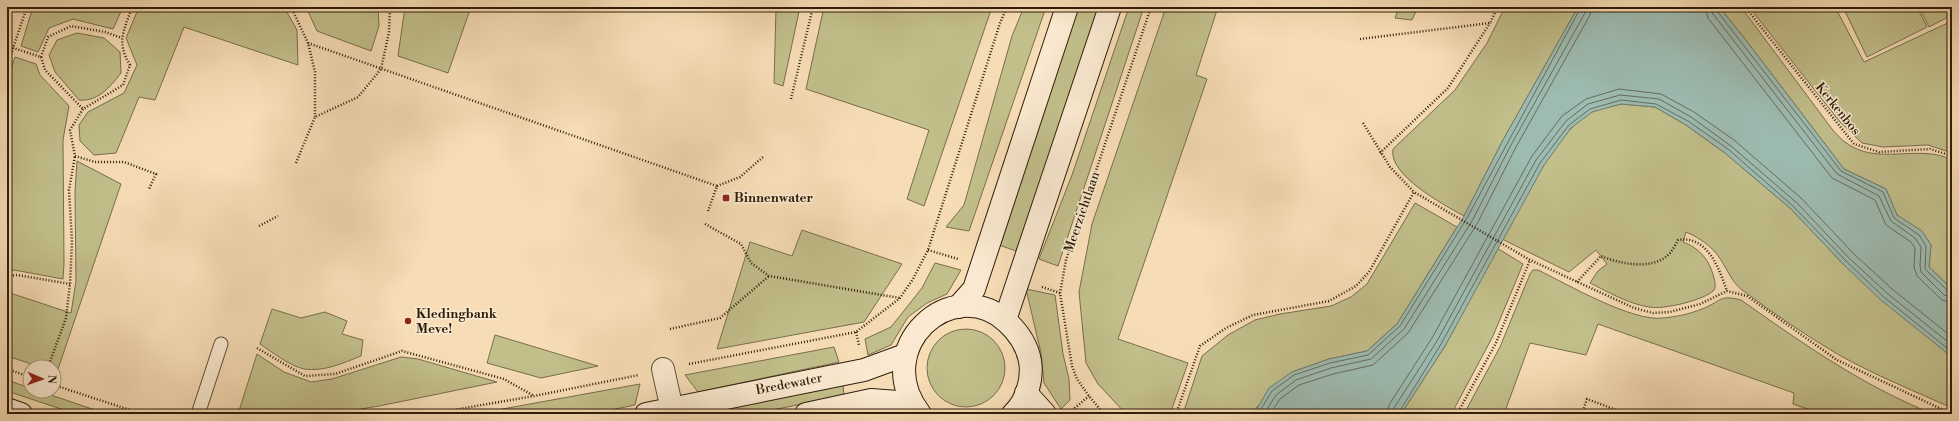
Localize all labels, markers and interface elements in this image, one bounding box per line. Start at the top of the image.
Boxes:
street label: Kerkenbos [1812,80,1864,139]
street label: Meerzichtlaan [1061,169,1103,255]
place label: Binnenwater [734,190,814,206]
marker: Binnenwater [721,193,731,203]
place label: Kledingbank Meve! [416,306,498,337]
marker: Kledingbank Meve! [403,316,413,326]
north arrow [22,359,62,399]
street label: Bredewater [753,370,824,398]
text: N [44,375,58,384]

